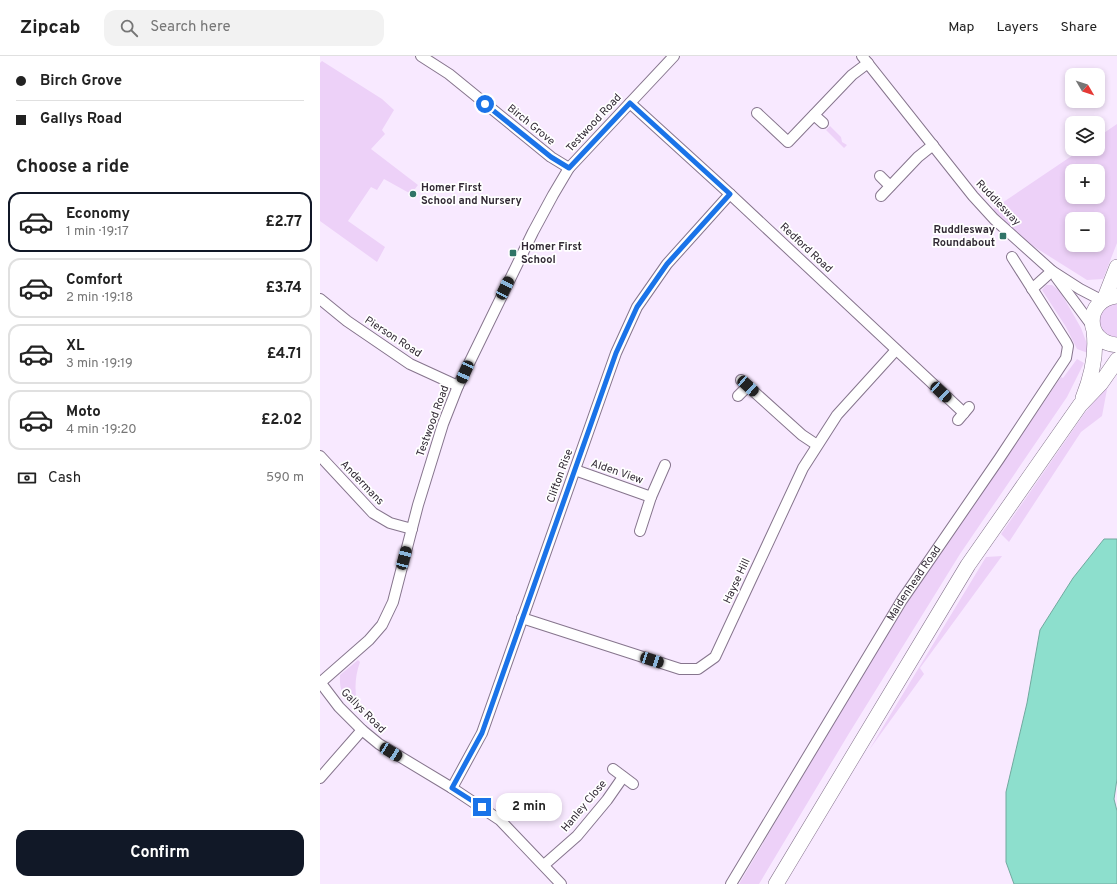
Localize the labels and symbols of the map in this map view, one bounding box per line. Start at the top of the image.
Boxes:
north arrow [1065,68,1105,108]
street label: Testwood Road [563,91,625,155]
route start [476,95,494,113]
street label: Birch Grove [504,101,558,149]
street label: Ruddlesway [973,177,1024,229]
place label: Homer First School and Nursery [421,181,522,208]
marker: Homer First School and Nursery [408,189,418,199]
street label: Redford Road [777,220,835,276]
place label: Ruddlesway Roundabout [932,223,995,250]
marker: Ruddlesway Roundabout [998,231,1008,241]
place label: Homer First School [521,240,582,267]
marker: Homer First School [508,248,518,258]
car [494,275,516,301]
street label: Pierson Road [362,313,424,361]
car [455,359,475,385]
car [735,374,761,398]
car [928,379,954,405]
street label: Testwood Road [414,383,452,459]
street label: Clifton Rise [544,447,576,505]
street label: Alden View [589,457,645,488]
street label: Andermans [337,458,387,508]
street label: Maidenhead Road [884,543,944,624]
car [395,545,413,571]
street label: Hayse Hill [720,556,754,606]
car [639,651,665,669]
street label: Gallys Road [338,686,388,736]
car [378,741,404,763]
street label: Hanley Close [558,777,610,835]
callout: 2 min [496,793,562,821]
route end [473,798,491,816]

